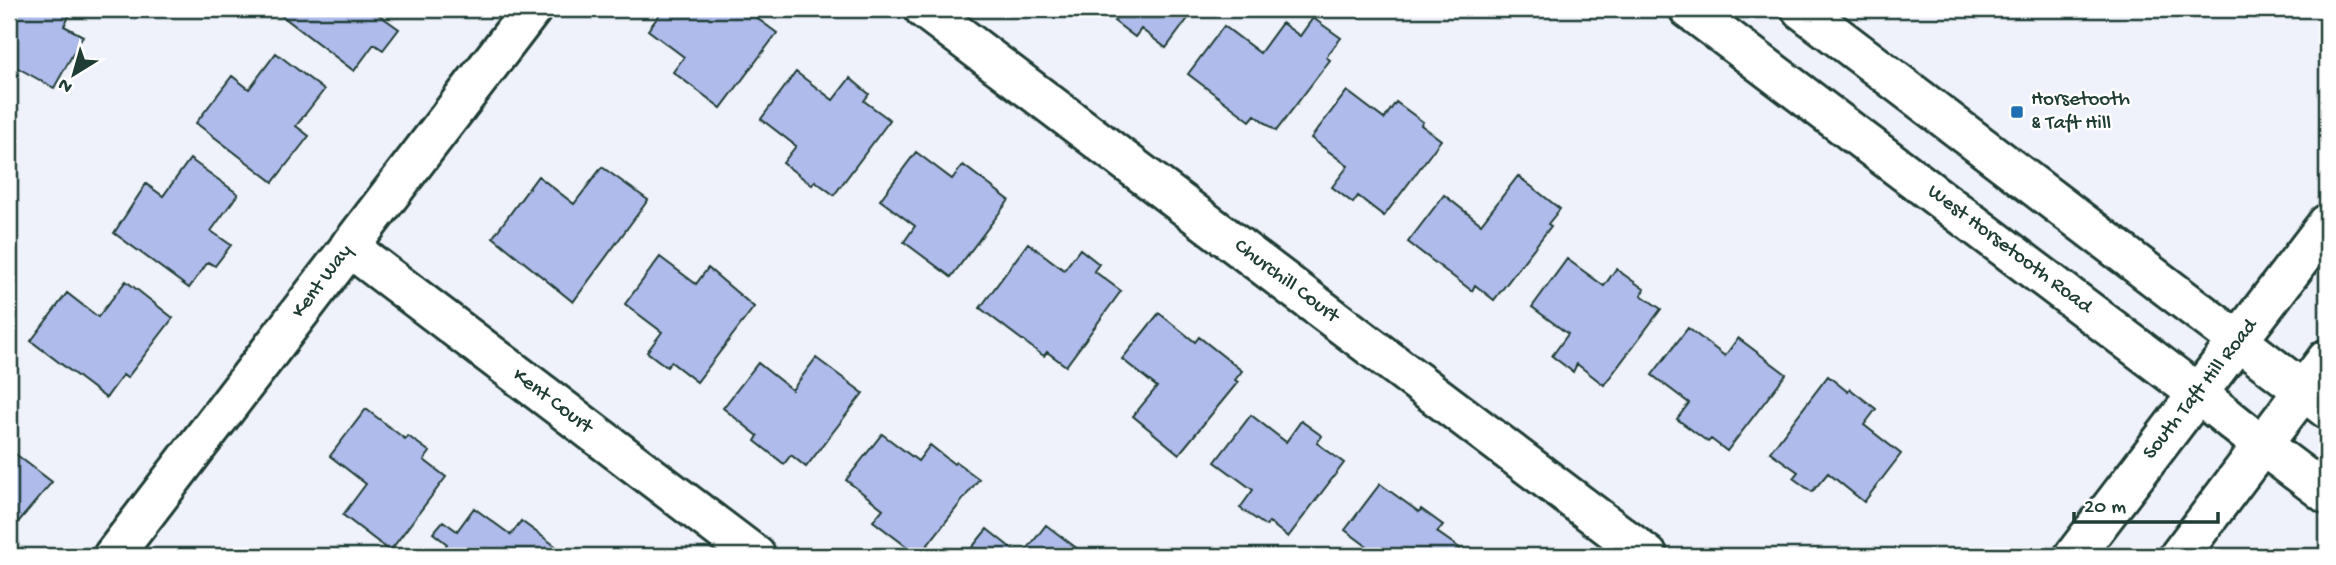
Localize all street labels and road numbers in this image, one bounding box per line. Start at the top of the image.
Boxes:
street label: West Horsetooth Road [1922,180,2098,321]
street label: Churchill Court [1228,234,1345,331]
street label: Kent Way [287,240,359,324]
street label: South Taft Hill Road [2138,313,2265,465]
street label: Kent Court [507,364,599,442]

